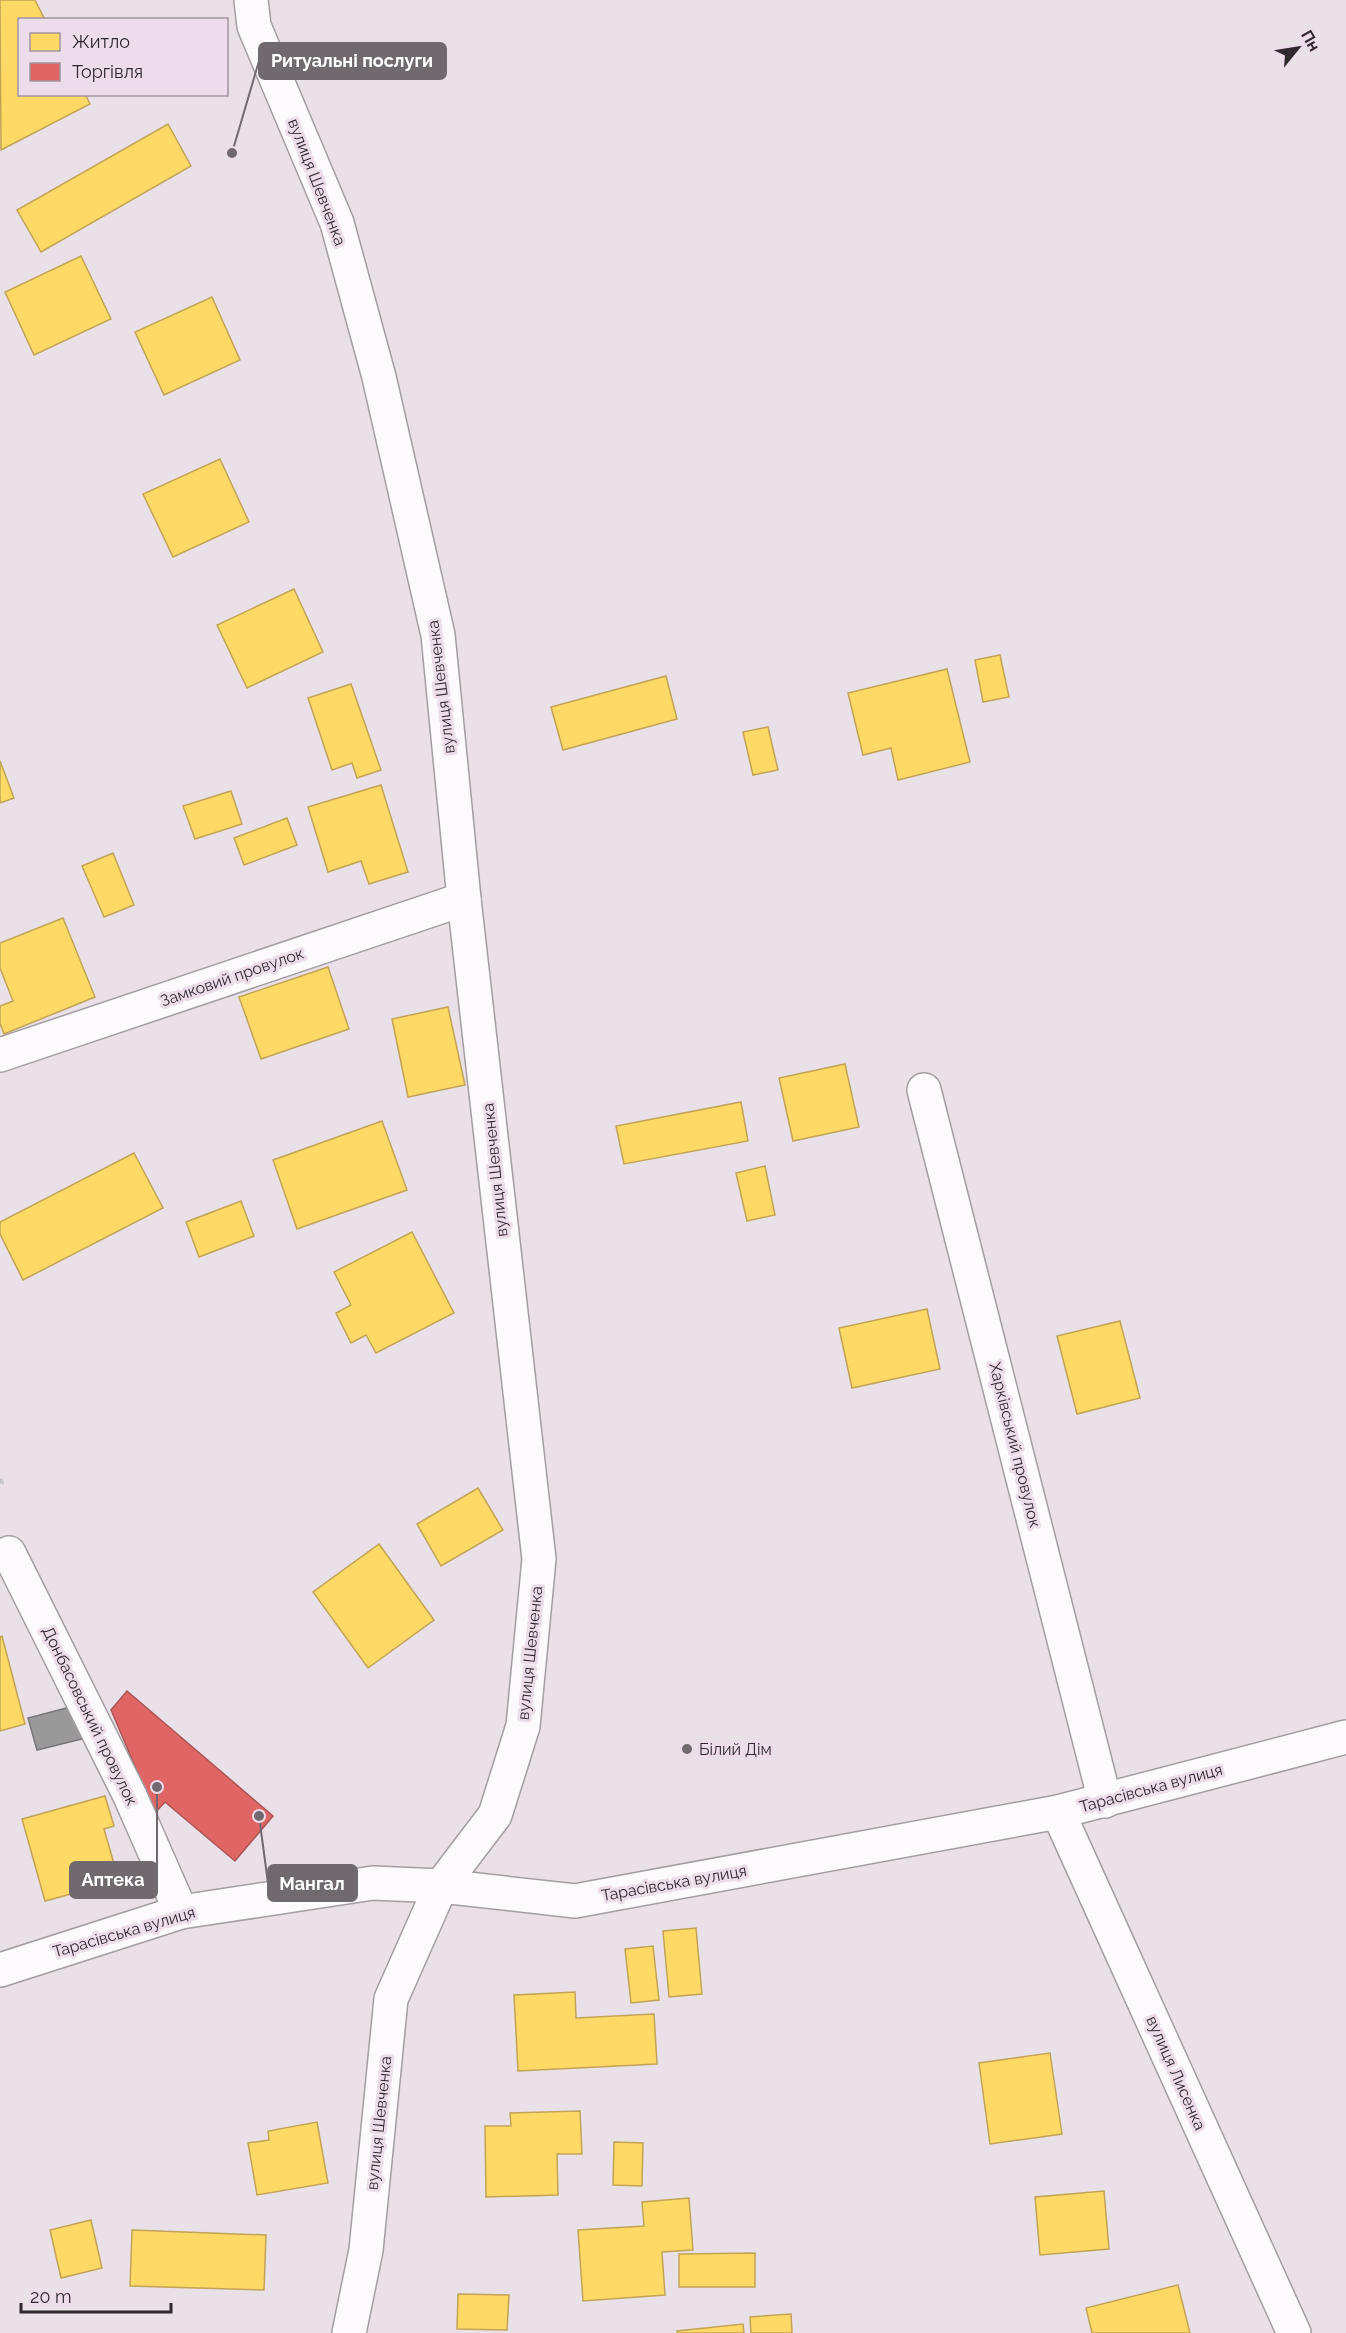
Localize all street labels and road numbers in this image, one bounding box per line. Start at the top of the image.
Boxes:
street label: вулиця Шевченка [284,116,350,248]
street label: вулиця Шевченка [423,619,459,755]
street label: Замковий провулок [158,944,306,1010]
street label: вулиця Шевченка [479,1102,511,1238]
street label: Харківський провулок [985,1360,1045,1530]
street label: вулиця Шевченка [514,1585,546,1721]
street label: Донбасовський провулок [38,1623,142,1809]
street label: Тарасівська вулиця [1077,1760,1225,1816]
street label: Тарасівська вулиця [600,1861,748,1905]
street label: Тарасівська вулиця [51,1903,197,1961]
street label: вулиця Лисенка [1142,2013,1210,2133]
street label: вулиця Шевченка [363,2055,395,2191]

